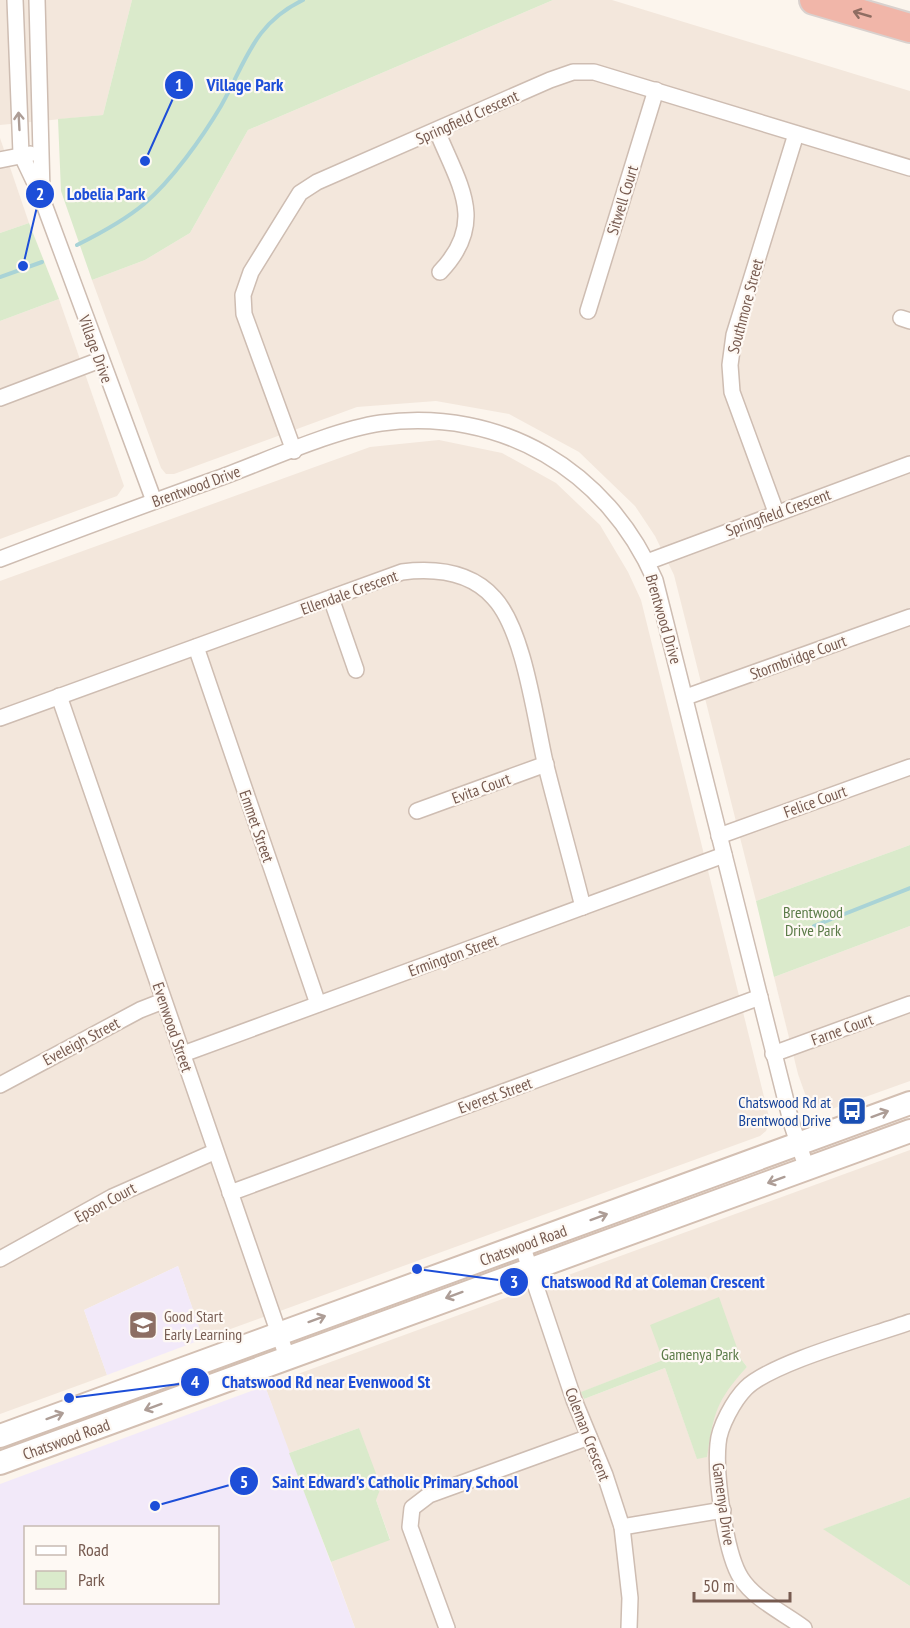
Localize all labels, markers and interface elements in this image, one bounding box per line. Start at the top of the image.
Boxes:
one-way arrow [853,8,872,19]
callout: Village Park [164,67,295,103]
text: 1 [175,73,183,96]
text: Village Park [206,73,284,96]
street label: Springfield Crescent [413,85,522,149]
one-way arrow [13,112,24,132]
street label: Sitwell Court [602,162,642,237]
callout: Lobelia Park [25,176,157,212]
text: 2 [36,182,44,205]
text: Lobelia Park [67,182,146,205]
street label: Southmore Street [723,256,767,355]
street label: Village Drive [74,311,117,386]
street label: Brentwood Drive [149,461,243,511]
street label: Springfield Crescent [723,484,834,540]
street label: Ellendale Crescent [298,565,401,619]
street label: Brentwood Drive [642,572,686,666]
street label: Stormbridge Court [747,630,850,684]
street label: Evita Court [449,768,513,808]
street label: Felice Court [781,780,850,822]
street label: Emmet Street [235,787,279,865]
park label: Brentwood Drive Park [783,902,843,940]
street label: Ermington Street [406,929,501,980]
street label: Evenwood Street [148,980,198,1075]
street label: Farne Court [808,1008,876,1049]
street label: Eveleigh Street [39,1012,123,1070]
street label: Everest Street [455,1072,535,1118]
place label: Chatswood Rd at Brentwood Drive [738,1092,832,1130]
bus stop icon: Chatswood Rd at Brentwood Drive [836,1095,868,1127]
one-way arrow [870,1107,889,1118]
one-way arrow [767,1175,786,1186]
street label: Epson Court [71,1177,140,1226]
one-way arrow [589,1211,607,1222]
street label: Chatswood Road [477,1220,569,1270]
callout: Chatswood Rd at Coleman Crescent [499,1264,777,1300]
text: 3 [510,1270,518,1293]
text: Chatswood Rd at Coleman Crescent [541,1270,766,1293]
one-way arrow [445,1291,464,1302]
place label: Good Start Early Learning [164,1306,242,1344]
school or university icon: Good Start Early Learning [127,1309,159,1341]
one-way arrow [307,1313,325,1324]
park label: Gamenya Park [661,1344,740,1364]
callout: Chatswood Rd near Evenwood St [180,1364,442,1400]
text: 4 [191,1370,200,1393]
text: Chatswood Rd near Evenwood St [222,1370,431,1393]
street label: Coleman Crescent [561,1385,615,1484]
one-way arrow [144,1402,163,1413]
one-way arrow [45,1410,64,1421]
street label: Chatswood Road [20,1414,112,1464]
street label: Gamenya Drive [708,1461,740,1547]
callout: Saint Edward's Catholic Primary School [229,1463,530,1499]
text: 5 [240,1470,248,1493]
text: Saint Edward's Catholic Primary School [272,1470,519,1493]
legend [24,1526,219,1604]
text: Road [78,1538,109,1561]
scale bar [694,1565,790,1603]
text: Park [78,1568,105,1591]
text: 50 m [703,1574,735,1597]

